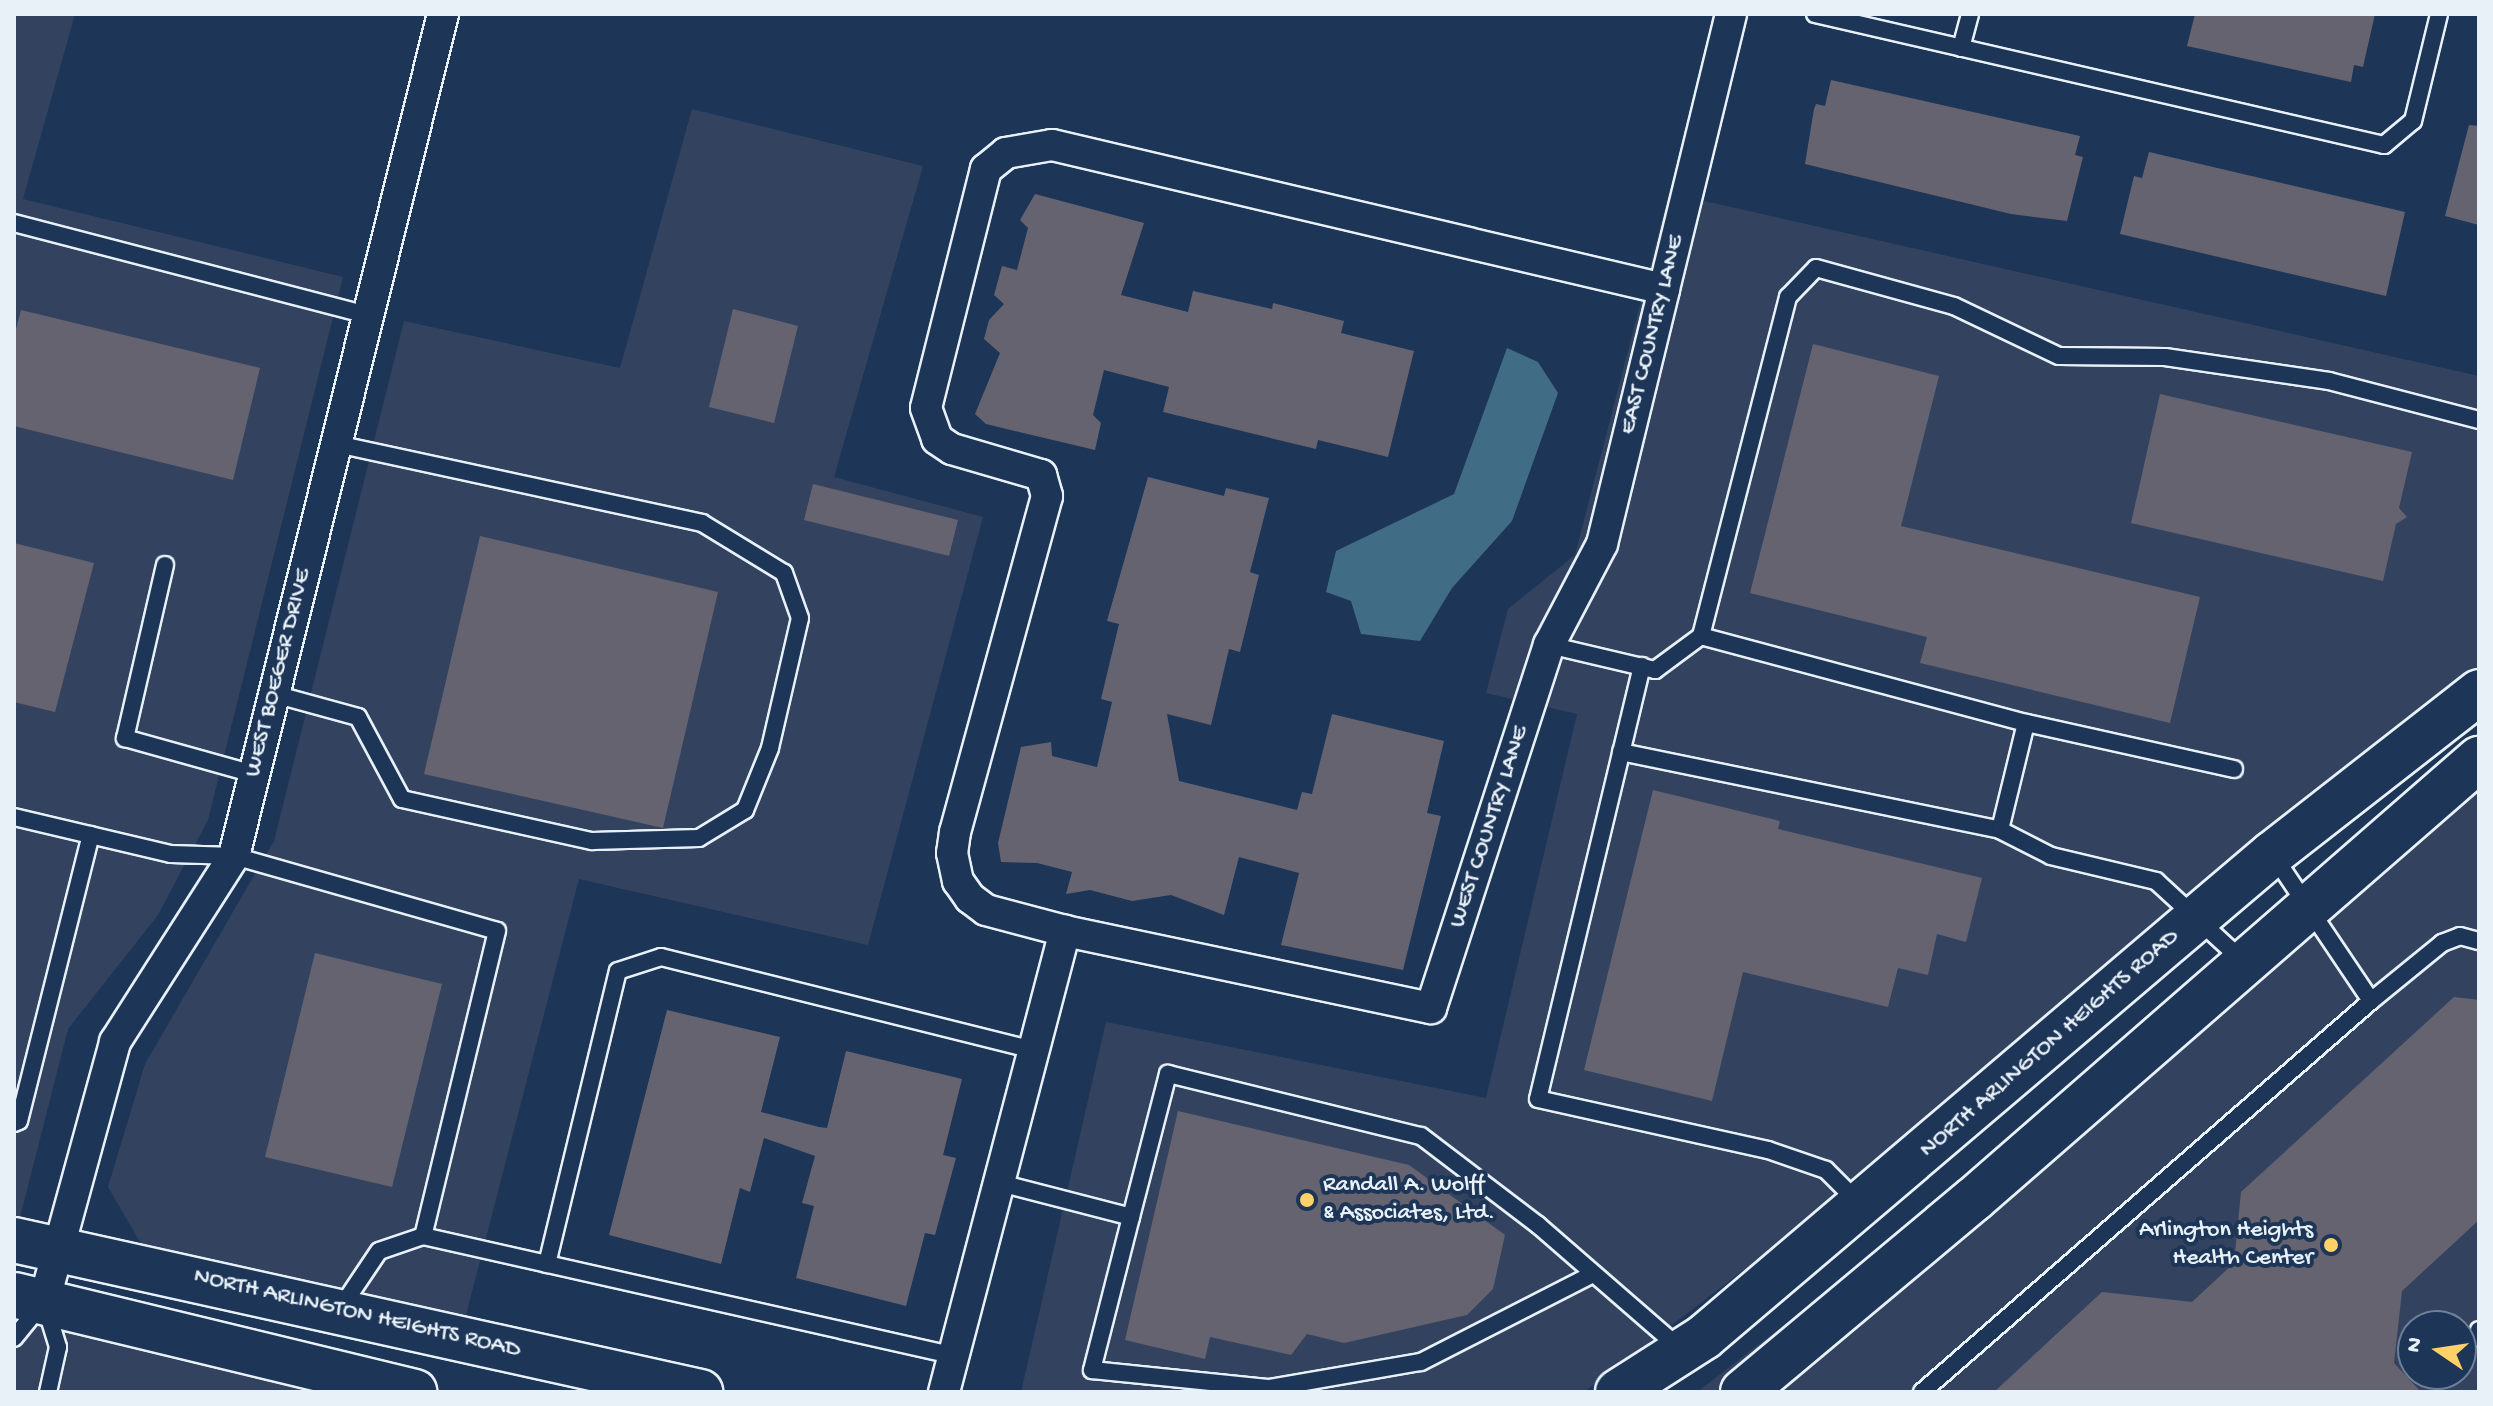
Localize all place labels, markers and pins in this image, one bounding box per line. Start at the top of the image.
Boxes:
place label: Randall A. Wolff & Associates, Ltd. [1323,1172,1495,1228]
marker: Randall A. Wolff & Associates, Ltd. [1298,1191,1316,1209]
place label: Arlington Heights Health Center [2139,1217,2313,1273]
marker: Arlington Heights Health Center [2320,1234,2342,1256]

